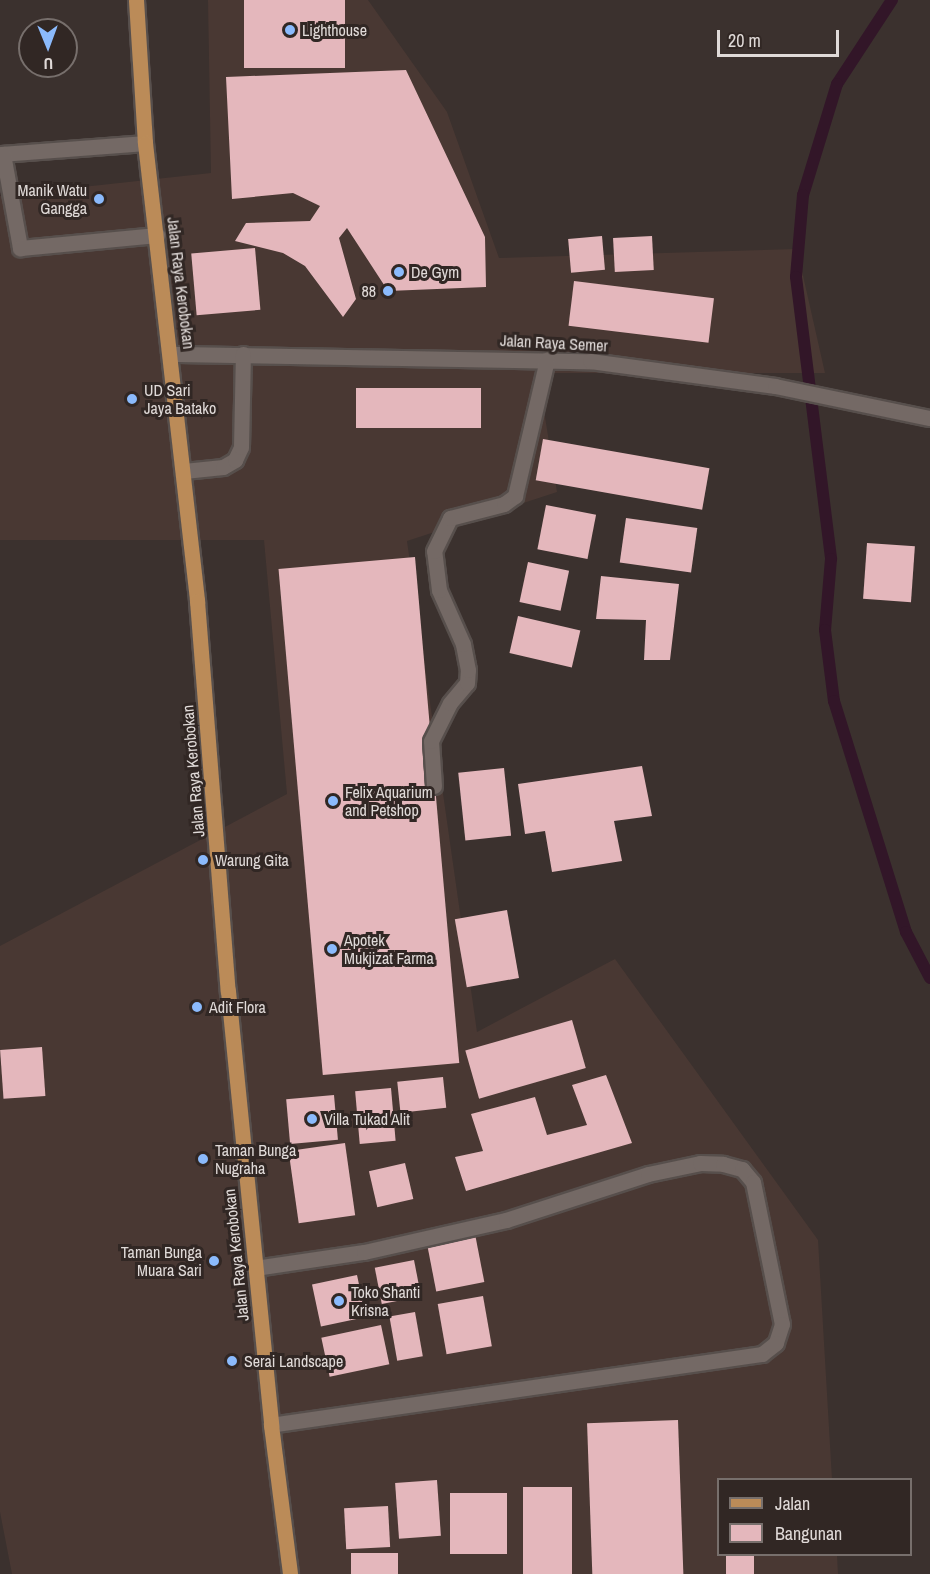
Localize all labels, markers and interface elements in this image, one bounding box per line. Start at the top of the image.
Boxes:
north arrow [18,18,78,78]
scale bar [720,18,842,56]
place label: Lighthouse [302,20,367,40]
marker: Lighthouse [283,23,297,37]
text: 20 m [728,28,761,53]
text: U [43,53,53,75]
place label: Manik Watu Gangga [17,180,87,218]
marker: Manik Watu Gangga [92,192,106,206]
street label: Jalan Raya Kerobokan [163,216,199,350]
place label: De Gym [411,262,459,282]
marker: De Gym [392,265,406,279]
place label: 88 [361,281,376,301]
marker: 88 [381,284,395,298]
street label: Jalan Raya Semer [500,331,608,355]
place label: UD Sari Jaya Batako [144,380,216,418]
marker: UD Sari Jaya Batako [125,392,139,406]
street label: Jalan Raya Kerobokan [178,704,208,838]
place label: Felix Aquarium and Petshop [345,782,433,820]
marker: Felix Aquarium and Petshop [326,794,340,808]
place label: Warung Gita [215,850,289,870]
marker: Warung Gita [196,853,210,867]
place label: Apotek Mukjizat Farma [344,930,434,968]
marker: Apotek Mukjizat Farma [325,942,339,956]
place label: Adit Flora [209,997,266,1017]
marker: Adit Flora [190,1000,204,1014]
place label: Villa Tukad Alit [324,1109,411,1129]
marker: Villa Tukad Alit [305,1112,319,1126]
place label: Taman Bunga Nugraha [215,1140,296,1178]
marker: Taman Bunga Nugraha [196,1152,210,1166]
street label: Jalan Raya Kerobokan [220,1188,252,1322]
place label: Taman Bunga Muara Sari [121,1242,202,1280]
marker: Taman Bunga Muara Sari [207,1254,221,1268]
place label: Toko Shanti Krisna [351,1282,420,1320]
marker: Toko Shanti Krisna [332,1294,346,1308]
place label: Serai Landscape [244,1351,343,1371]
marker: Serai Landscape [225,1354,239,1368]
legend [717,1478,912,1556]
text: Jalan [775,1491,810,1516]
text: Bangunan [775,1521,842,1546]

